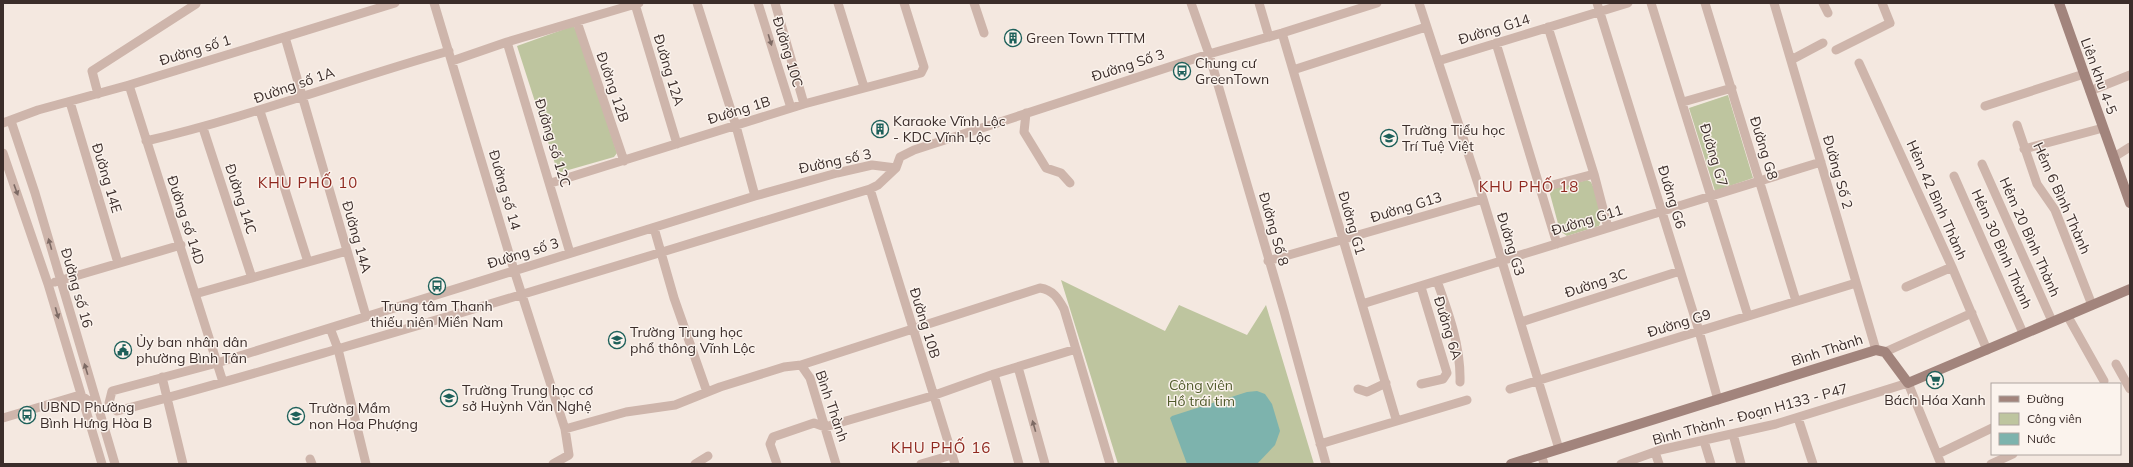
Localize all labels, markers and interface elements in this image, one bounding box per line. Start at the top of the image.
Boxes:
street label: Đường G14 [1456,9,1533,48]
street label: Đường 10C [769,14,807,90]
building icon: Green Town TTTM [1003,28,1023,48]
place label: Green Town TTTM [1026,29,1145,47]
street label: Đường số 1 [157,31,233,69]
street label: Đường 12A [650,32,689,109]
one-way arrow [767,35,773,47]
street label: Liên khu 4-5 [2077,35,2121,117]
street label: Đường Số 3 [1089,45,1167,85]
street label: Đường 12B [593,49,633,125]
place label: Chung cư GreenTown [1195,54,1269,88]
bus stop icon: Chung cư GreenTown [1172,61,1192,81]
street label: Đường số 1A [251,63,337,107]
street label: Đường 1B [705,92,773,128]
street label: Đường số 12C [531,96,575,190]
place label: Karaoke Vĩnh Lộc - KDC Vĩnh Lộc [893,112,1006,146]
street label: Đường G8 [1746,114,1782,182]
building icon: Karaoke Vĩnh Lộc - KDC Vĩnh Lộc [870,119,890,139]
place label: Trường Tiểu học Trí Tuệ Việt [1402,121,1505,155]
street label: Đường G7 [1696,121,1732,189]
school or university icon: Trường Tiểu học Trí Tuệ Việt [1379,128,1399,148]
street label: Đường Số 2 [1819,133,1857,211]
street label: Hẻm 42 Bình Thành [1903,137,1971,263]
street label: Hẻm 6 Bình Thành [2029,139,2095,257]
street label: Đường 14E [88,141,126,215]
street label: Đường số 3 [797,145,873,177]
street label: Đường số 14 [485,148,525,233]
street label: Đường 14C [221,161,261,237]
street label: Đường G6 [1654,163,1690,231]
district label: KHU PHỐ 10 [258,172,358,192]
street label: Đường số 14D [163,173,209,267]
street label: Hẻm 20 Bình Thành [1996,174,2064,300]
district label: KHU PHỐ 18 [1479,176,1579,196]
one-way arrow [14,184,20,196]
street label: Hẻm 30 Bình Thành [1968,186,2036,312]
street label: Đường G13 [1368,188,1444,226]
street label: Đường G1 [1334,189,1370,257]
street label: Đường Số 8 [1255,190,1293,268]
street label: Đường 14A [338,199,376,276]
street label: Đường G11 [1549,201,1625,239]
street label: Đường G3 [1493,210,1529,278]
street label: Đường số 3 [485,234,561,272]
one-way arrow [47,238,53,250]
street label: Đường số 16 [57,246,97,330]
street label: Đường 3C [1562,264,1630,302]
bus stop icon: Trung tâm Thanh thiếu niên Miền Nam [427,276,447,296]
street label: Đường 10B [906,285,944,361]
street label: Đường 6A [1430,294,1466,363]
place label: Trung tâm Thanh thiếu niên Miền Nam [371,297,503,331]
street label: Đường G9 [1645,305,1713,341]
one-way arrow [54,308,60,320]
place label: Trường Trung học phổ thông Vĩnh Lộc [630,323,755,357]
school or university icon: Trường Trung học phổ thông Vĩnh Lộc [607,330,627,350]
street label: Bình Thành [1789,330,1865,370]
place label: Ủy ban nhân dân phường Bình Tân [136,333,248,367]
public building icon: Ủy ban nhân dân phường Bình Tân [113,340,133,360]
one-way arrow [83,363,89,375]
street label: Bình Thành [811,368,853,444]
supermarket icon: Bách Hóa Xanh [1925,370,1945,390]
park label: Công viên Hồ trái tim [1167,376,1235,410]
street label: Bình Thành - Đoạn H133 - P47 [1650,379,1850,449]
place label: Trường Trung học cơ sở Huỳnh Văn Nghệ [462,381,593,415]
legend [1991,383,2121,455]
school or university icon: Trường Trung học cơ sở Huỳnh Văn Nghệ [439,388,459,408]
place label: Bách Hóa Xanh [1884,391,1986,409]
text: Đường [2027,391,2064,406]
place label: UBND Phường Bình Hưng Hòa B [40,398,152,432]
place label: Trường Mầm non Hoa Phượng [309,399,418,433]
bus stop icon: UBND Phường Bình Hưng Hòa B [17,405,37,425]
school or university icon: Trường Mầm non Hoa Phượng [286,406,306,426]
text: Công viên [2027,411,2082,426]
one-way arrow [1031,420,1037,433]
text: Nước [2027,431,2056,446]
district label: KHU PHỐ 16 [891,437,991,457]

